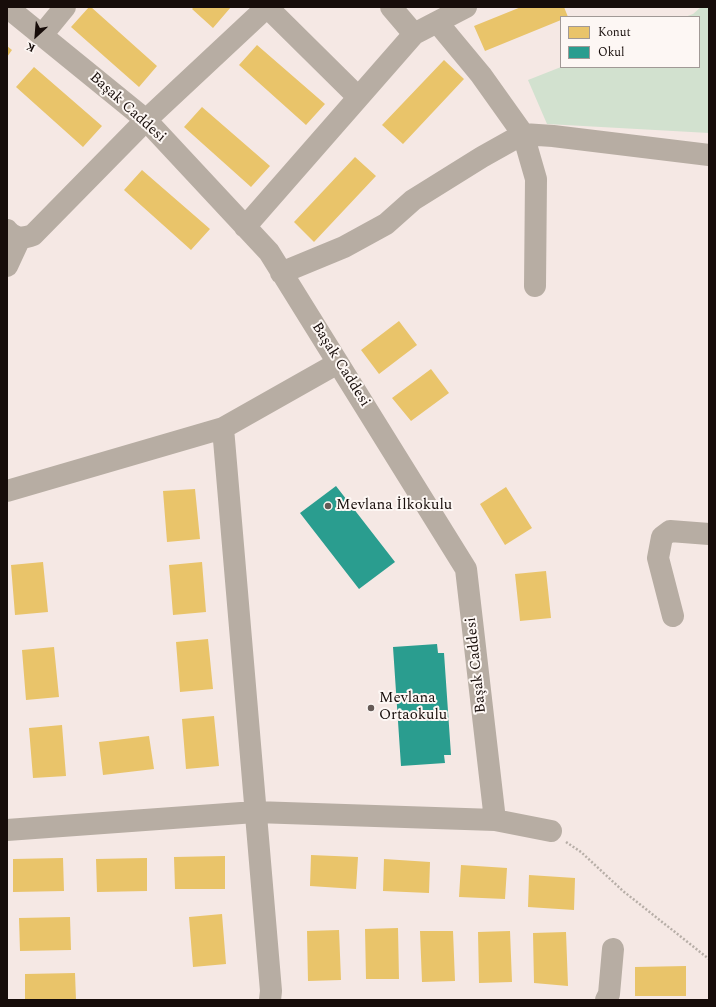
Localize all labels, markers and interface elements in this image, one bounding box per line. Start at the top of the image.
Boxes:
north arrow [16,16,56,56]
legend [560,16,700,68]
text: Konut [598,23,631,42]
text: K [23,38,38,57]
text: Okul [598,43,625,62]
street label: Başak Caddesi [85,69,169,147]
street label: Başak Caddesi [307,319,373,411]
place label: Mevlana İlkokulu [336,497,452,515]
marker: Mevlana İlkokulu [323,501,333,511]
street label: Başak Caddesi [463,616,491,714]
place label: Mevlana Ortaokulu [379,690,447,725]
marker: Mevlana Ortaokulu [366,703,376,713]

